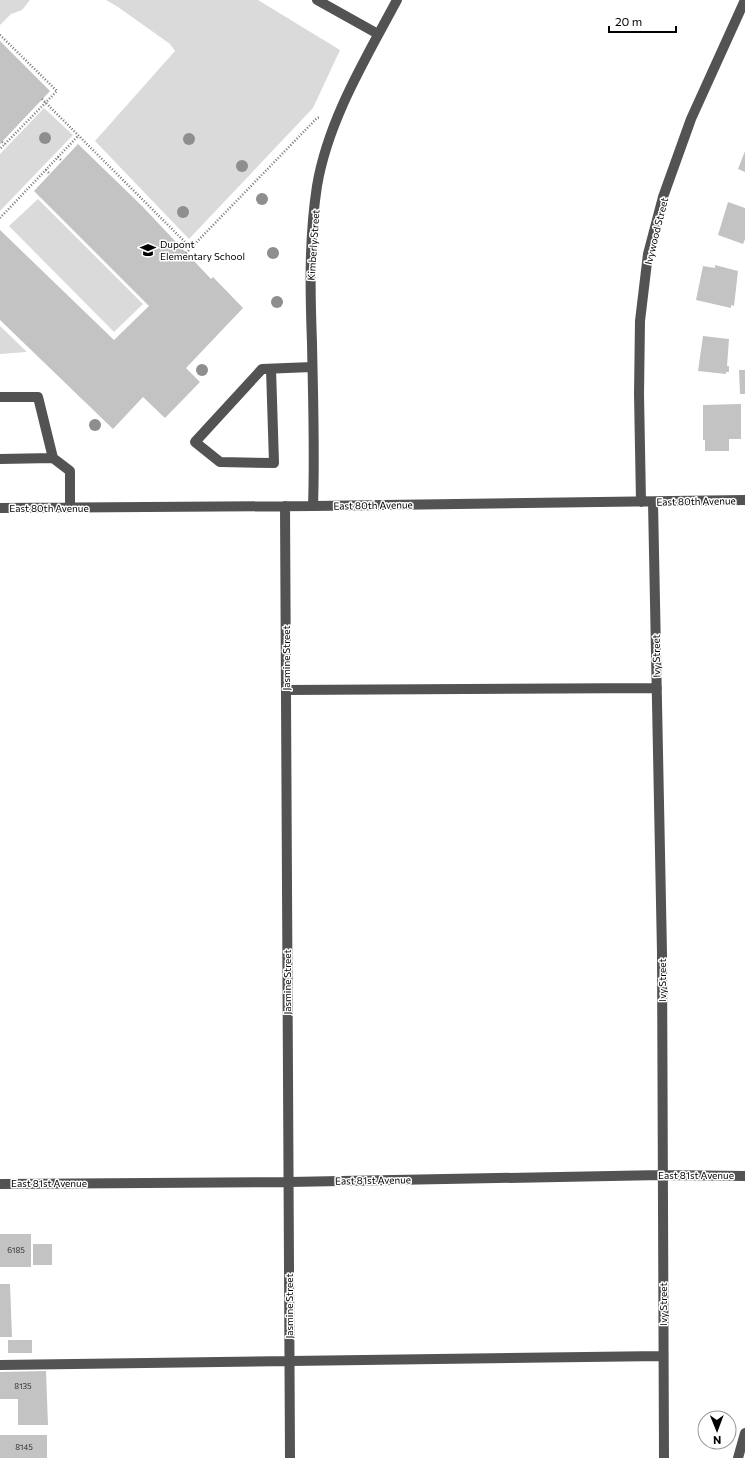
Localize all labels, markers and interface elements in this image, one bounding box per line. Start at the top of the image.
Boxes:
scale bar [609,8,676,34]
text: 20 m [615,14,642,28]
street label: Ivywood Street [642,196,670,266]
street label: Kimberly Street [305,209,321,281]
place label: Dupont Elementary School [160,238,245,262]
school or university icon: Dupont Elementary School [139,241,157,259]
street label: East 80th Avenue [656,494,736,508]
street label: East 80th Avenue [333,498,413,512]
street label: East 80th Avenue [9,502,89,514]
street label: Jasmine Street [280,625,292,691]
street label: Ivy Street [650,634,662,678]
street label: Jasmine Street [281,949,293,1015]
street label: Ivy Street [656,958,668,1002]
street label: East 81st Avenue [658,1169,734,1181]
street label: East 81st Avenue [335,1173,411,1187]
street label: East 81st Avenue [11,1177,87,1189]
house number: 6185 [7,1245,25,1255]
street label: Jasmine Street [283,1273,295,1339]
street label: Ivy Street [657,1282,669,1326]
house number: 8135 [14,1381,32,1391]
north arrow [697,1410,737,1450]
text: N [713,1434,721,1447]
house number: 8145 [15,1442,33,1452]

